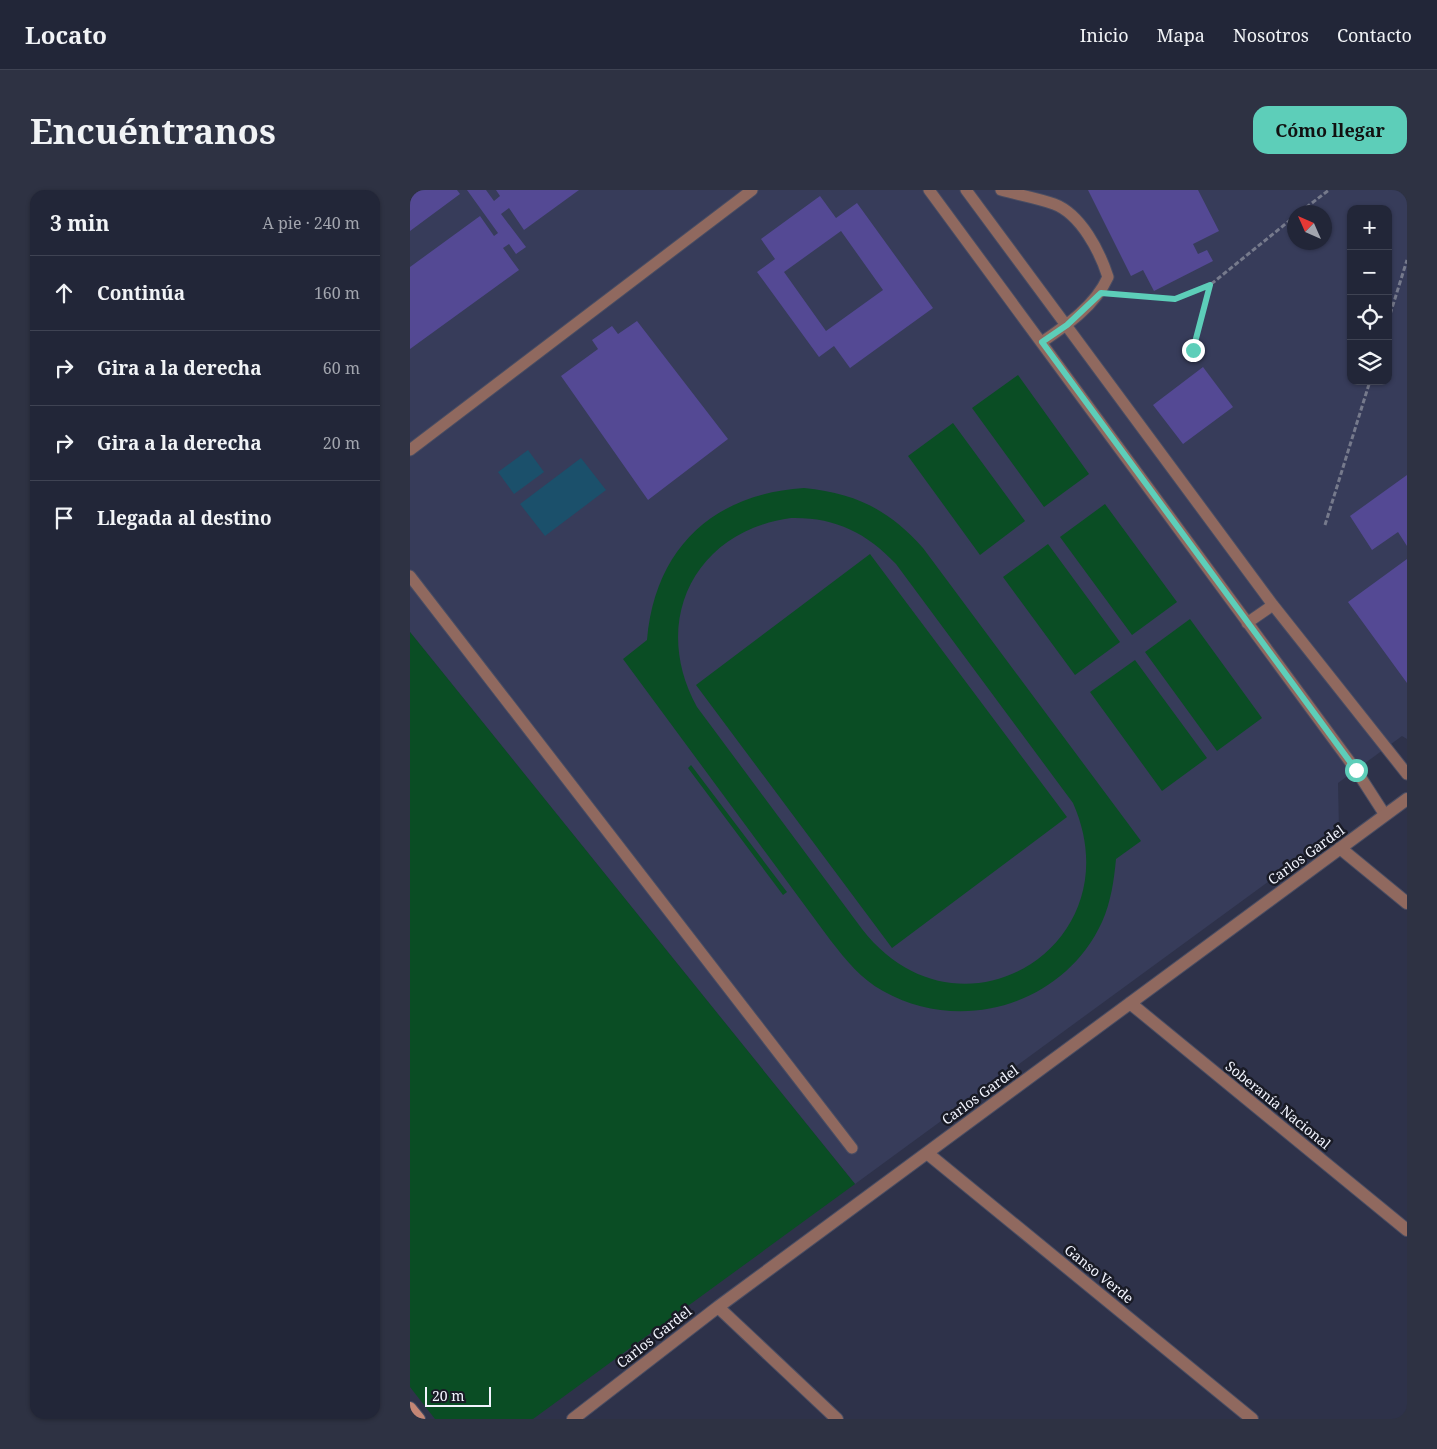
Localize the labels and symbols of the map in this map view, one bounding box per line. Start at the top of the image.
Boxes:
north arrow [1287,205,1332,250]
route end [1182,339,1205,362]
route start [1345,759,1368,782]
street label: Carlos Gardel [1264,820,1348,889]
street label: Soberanía Nacional [1222,1056,1335,1153]
street label: Carlos Gardel [938,1060,1022,1129]
street label: Ganso Verde [1061,1240,1138,1307]
street label: Carlos Gardel [612,1301,696,1372]
scale bar [425,1384,491,1407]

